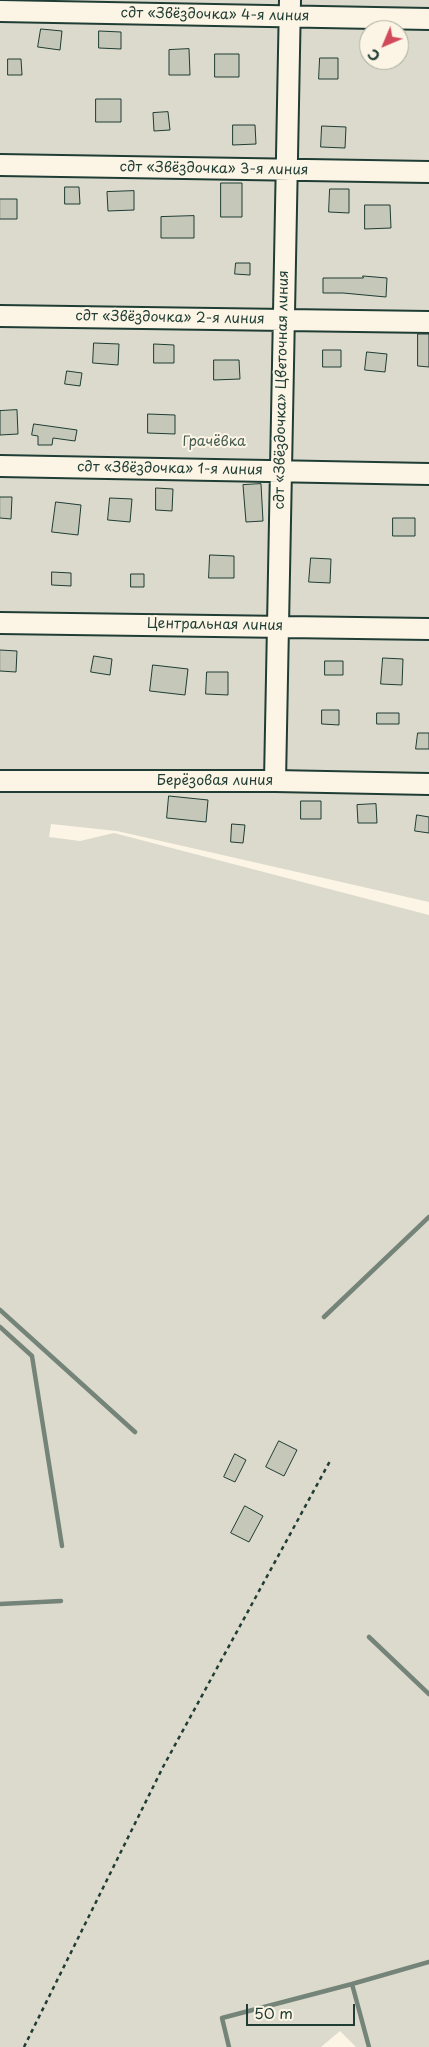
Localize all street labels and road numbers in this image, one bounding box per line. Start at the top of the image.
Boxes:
street label: сдт «Звёздочка» 4-я линия [121,5,309,25]
street label: сдт «Звёздочка» 3-я линия [120,159,308,179]
street label: сдт «Звёздочка» Цветочная линия [272,270,292,510]
street label: сдт «Звёздочка» 2-я линия [75,308,265,328]
street label: сдт «Звёздочка» 1-я линия [77,459,263,479]
street label: Центральная линия [147,615,283,635]
street label: Берёзовая линия [157,773,273,789]

